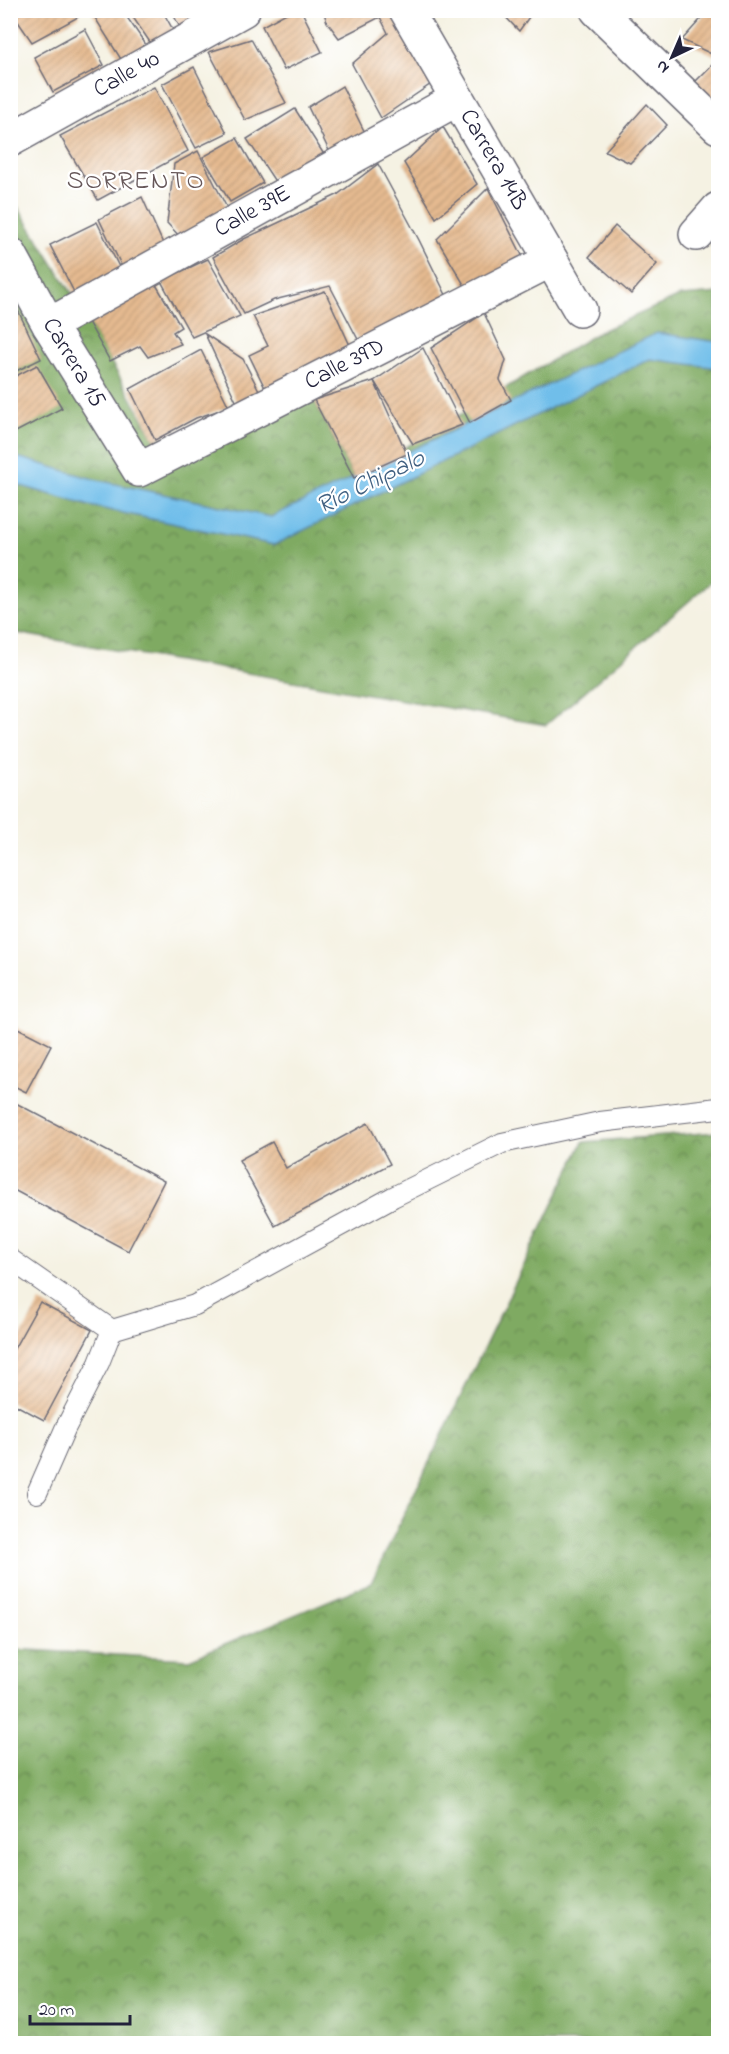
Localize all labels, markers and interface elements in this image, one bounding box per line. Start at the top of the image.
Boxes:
north arrow [642,27,702,87]
street label: Calle 40 [87,42,167,108]
text: N [651,54,675,79]
street label: Carrera 14B [450,103,536,217]
district label: SORRENTO [67,163,205,201]
street label: Calle 39E [208,177,298,247]
street label: Carrera 15 [32,311,114,415]
street label: Calle 39D [299,330,391,400]
water label: Río Chipalo [310,440,433,526]
scale bar [30,1988,130,2026]
text: 20 m [39,1998,74,2024]

